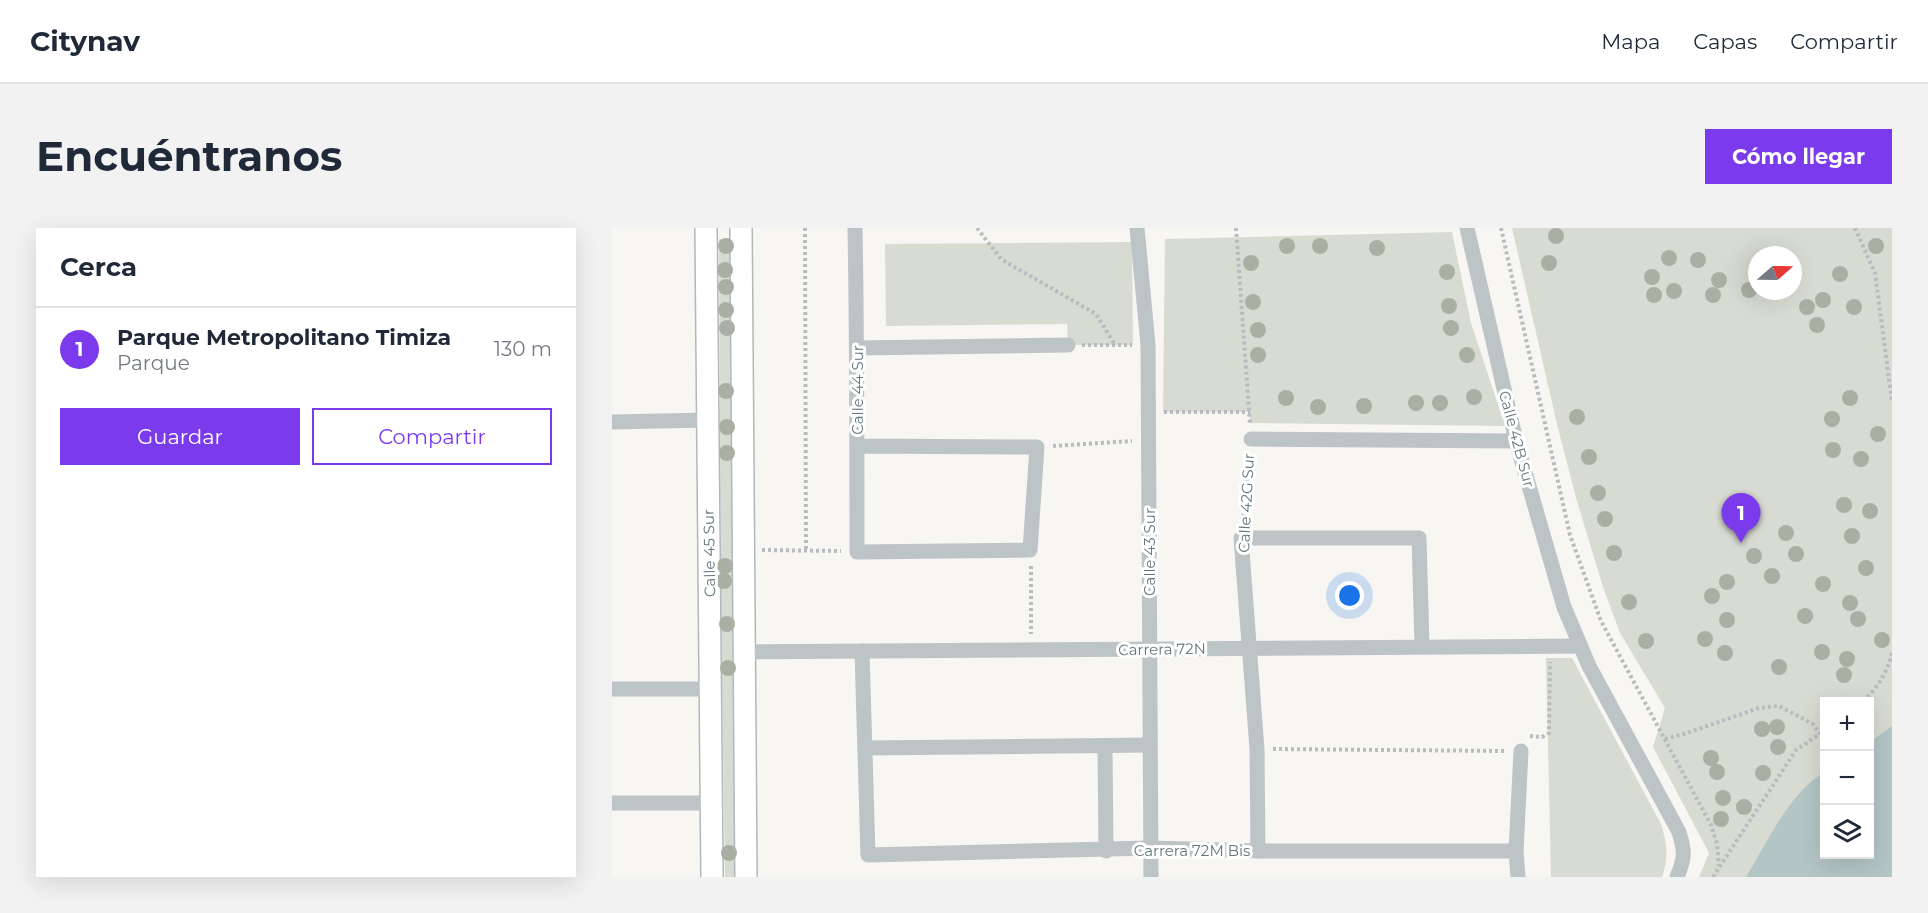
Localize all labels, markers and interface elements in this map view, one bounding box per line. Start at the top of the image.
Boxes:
text: Citynav [30,24,140,58]
text: Mapa [1601,29,1660,54]
text: Capas [1693,29,1757,54]
text: Compartir [1790,29,1898,54]
button: Cómo llegar [1705,129,1892,184]
text: Encuéntranos [36,130,342,182]
north arrow [1748,246,1802,300]
text: Cerca [60,251,137,283]
text: Parque Metropolitano Timiza [117,324,451,351]
text: 1 [76,337,83,361]
text: 130 m [494,337,552,361]
street label: Calle 44 Sur [848,345,867,435]
text: Parque [117,351,190,375]
street label: Calle 42B Sur [1495,389,1539,489]
button: Guardar [60,408,300,465]
button: Compartir [312,408,552,465]
street label: Calle 42G Sur [1234,453,1258,553]
pin: 1 [1722,494,1760,543]
street label: Calle 43 Sur [1140,508,1159,596]
street label: Calle 45 Sur [699,509,719,597]
your location [1335,581,1364,610]
street label: Carrera 72N [1118,639,1206,659]
map controls [1820,697,1874,859]
button: + [1820,697,1874,751]
button: − [1820,751,1874,805]
button: layers [1820,805,1874,859]
street label: Carrera 72M Bis [1134,841,1250,860]

